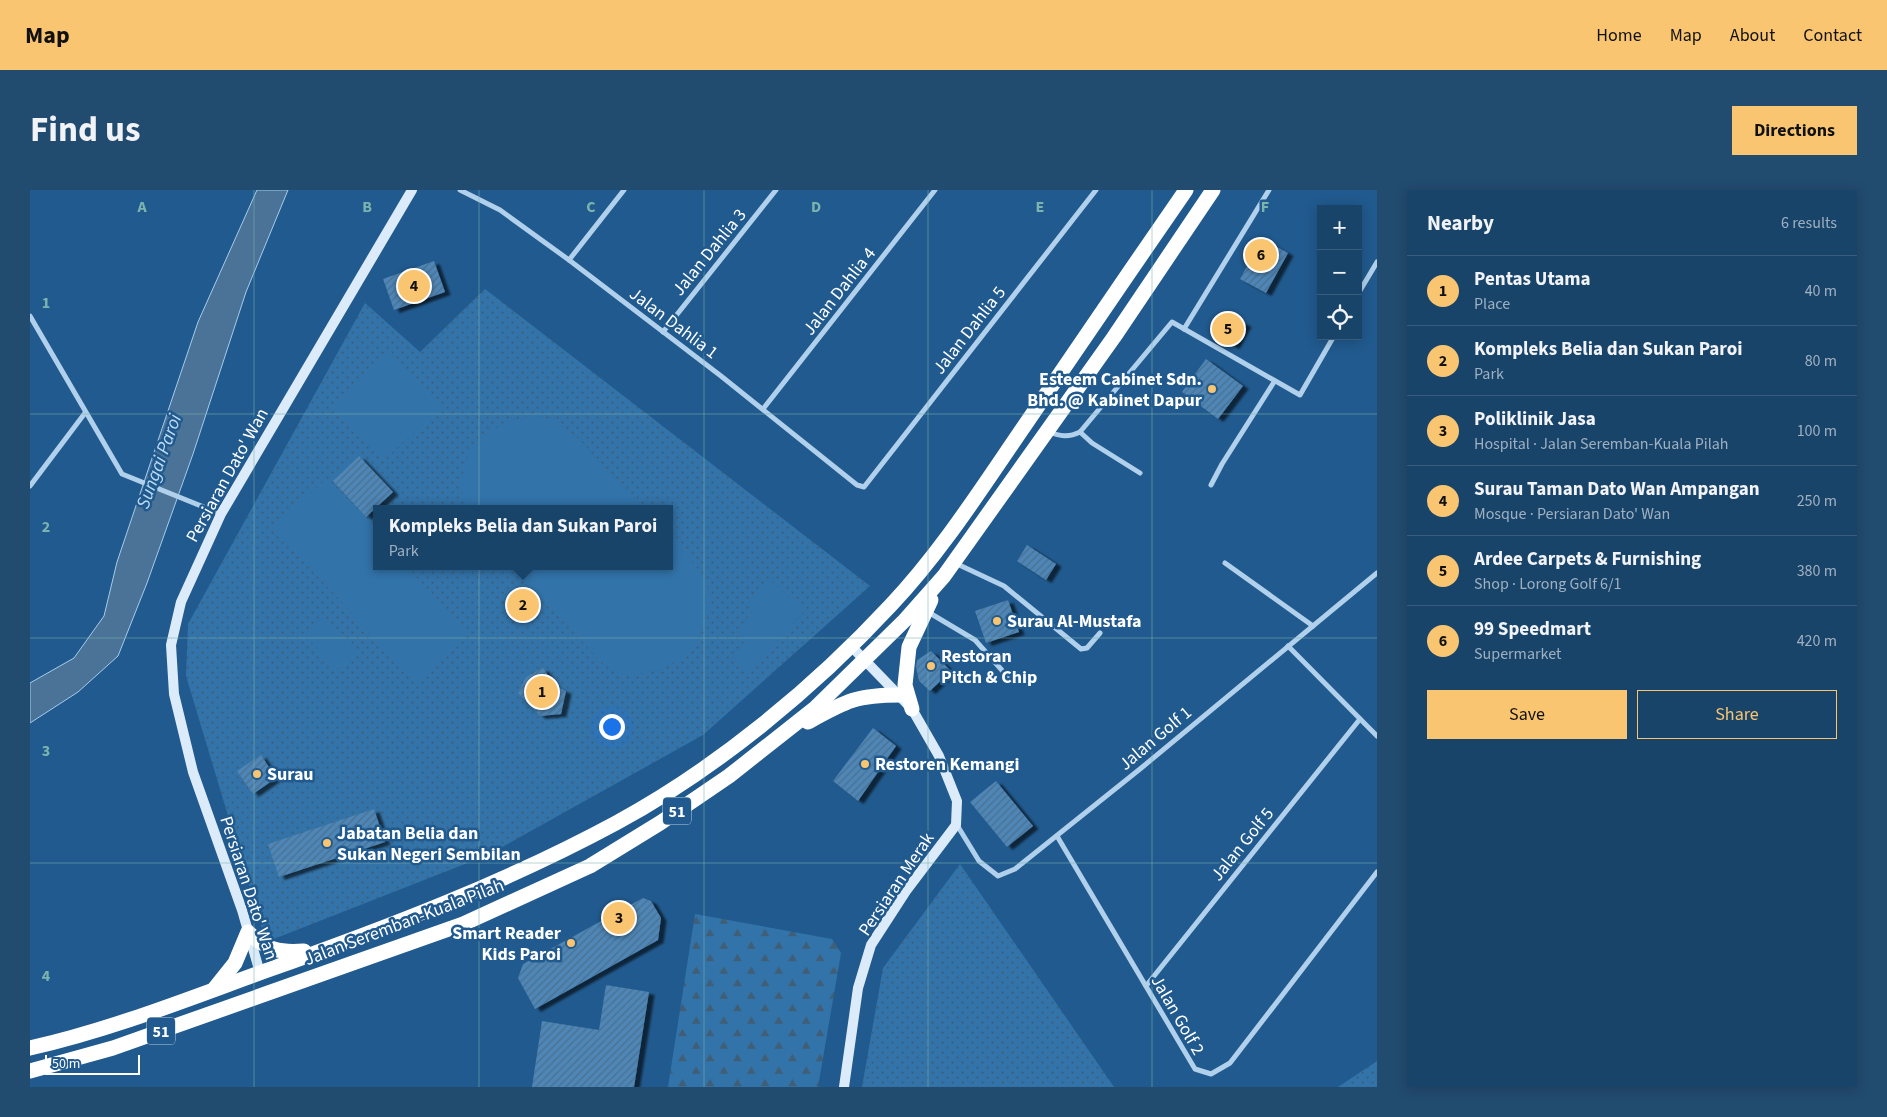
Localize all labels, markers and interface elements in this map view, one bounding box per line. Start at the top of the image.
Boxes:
text: Map [25,18,70,53]
text: Home [1596,23,1642,48]
text: Map [1670,23,1702,48]
text: About [1730,23,1775,48]
text: Contact [1803,23,1862,48]
text: Find us [30,105,140,155]
button: Directions [1732,106,1857,155]
text: A [136,196,147,218]
text: B [362,196,372,218]
text: C [586,196,596,218]
text: D [811,196,821,218]
text: E [1036,196,1044,218]
text: F [1261,196,1269,218]
street label: Jalan Dahlia 3 [667,203,752,301]
map controls [1317,205,1362,340]
button: + [1317,205,1362,250]
text: Nearby [1427,208,1494,238]
text: 6 results [1781,212,1837,234]
pin: 6 [1245,236,1277,274]
street label: Jalan Dahlia 4 [797,242,882,341]
button: − [1317,250,1362,295]
text: Pentas Utama [1474,266,1591,293]
pin: 4 [398,267,430,305]
text: 1 [1439,280,1447,302]
text: 40 m [1805,280,1837,302]
street label: Jalan Dahlia 5 [927,281,1012,380]
street label: Jalan Dahlia 1 [624,282,723,365]
text: 1 [42,292,50,314]
text: Place [1474,293,1510,315]
button: locate [1317,295,1362,340]
pin: 5 [1212,310,1244,348]
text: Kompleks Belia dan Sukan Paroi [1474,336,1743,363]
text: 2 [1439,350,1447,372]
text: 80 m [1805,350,1837,372]
text: Park [1474,363,1504,385]
place label: Esteem Cabinet Sdn. Bhd. @ Kabinet Dapur [1027,367,1203,413]
marker: Esteem Cabinet Sdn. Bhd. @ Kabinet Dapur [1206,383,1218,395]
street label: Persiaran Dato' Wan [180,404,275,547]
text: Poliklinik Jasa [1474,406,1596,433]
water label: Sungai Paroi [130,410,189,513]
text: 3 [1439,420,1447,442]
text: 100 m [1797,420,1837,442]
text: Hospital · Jalan Seremban-Kuala Pilah [1474,433,1729,455]
text: Surau Taman Dato Wan Ampangan [1474,476,1760,503]
text: 4 [1439,490,1447,512]
text: 250 m [1797,490,1837,512]
text: Mosque · Persiaran Dato' Wan [1474,503,1670,525]
popup [373,505,673,570]
text: Kompleks Belia dan Sukan Paroi [389,513,657,540]
text: 2 [42,516,50,538]
text: Park [389,540,419,562]
text: Ardee Carpets & Furnishing [1474,546,1701,573]
text: 5 [1439,560,1447,582]
text: 380 m [1797,560,1837,582]
text: Shop · Lorong Golf 6/1 [1474,573,1622,595]
pin: 2 [507,586,539,624]
place label: Surau Al-Mustafa [1007,609,1141,634]
marker: Surau Al-Mustafa [991,615,1003,627]
text: 99 Speedmart [1474,616,1591,643]
text: 6 [1439,630,1447,652]
text: 420 m [1797,630,1837,652]
text: Supermarket [1474,643,1561,665]
place label: Restoran Pitch & Chip [941,644,1037,690]
marker: Restoran Pitch & Chip [925,660,937,672]
pin: 1 [526,673,558,711]
button: Save [1427,690,1627,739]
button: Share [1637,690,1837,739]
street label: Jalan Golf 1 [1114,701,1197,776]
your location [599,714,625,740]
text: 3 [42,740,50,762]
place label: Restoren Kemangi [875,752,1019,777]
marker: Restoren Kemangi [859,758,871,770]
place label: Surau [267,762,314,787]
marker: Surau [251,768,263,780]
road number: 51 [663,798,691,824]
street label: Jalan Golf 5 [1205,802,1280,886]
street label: Persiaran Dato' Wan [213,813,284,963]
place label: Jabatan Belia dan Sukan Negeri Sembilan [337,821,521,867]
street label: Persiaran Merak [852,827,940,941]
marker: Jabatan Belia dan Sukan Negeri Sembilan [321,837,333,849]
street label: Jalan Seremban-Kuala Pilah [301,873,508,972]
pin: 3 [603,899,635,937]
place label: Smart Reader Kids Paroi [452,921,562,967]
marker: Smart Reader Kids Paroi [565,937,577,949]
text: 4 [42,965,51,987]
street label: Jalan Golf 2 [1145,971,1210,1060]
road number: 51 [147,1018,175,1044]
scale bar [45,1052,140,1075]
text: 50 m [52,1054,80,1074]

